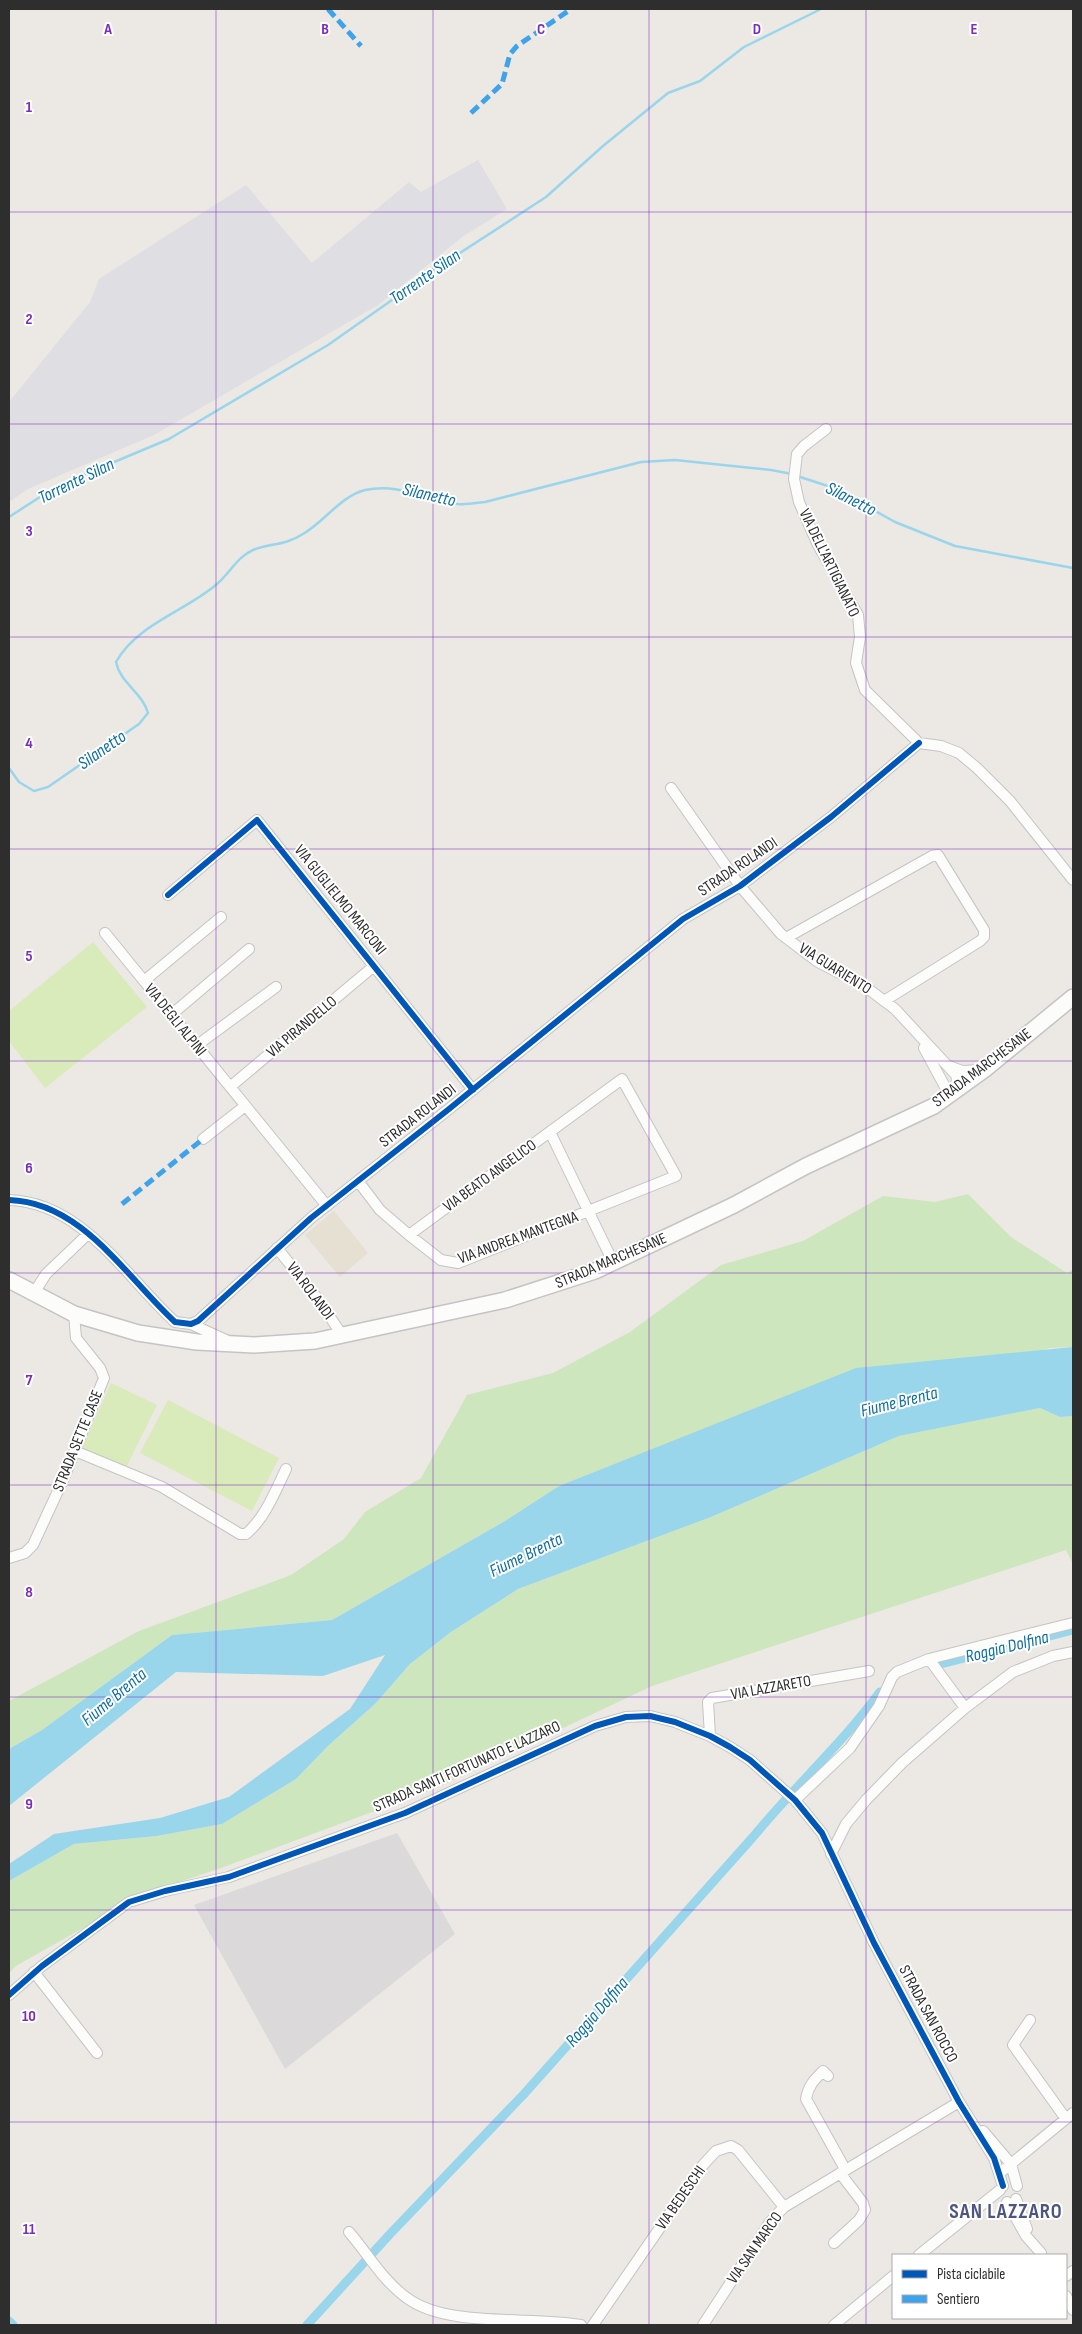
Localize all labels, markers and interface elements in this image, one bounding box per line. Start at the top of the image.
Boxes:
text: A [103,20,112,39]
text: B [321,20,329,39]
text: C [537,20,545,39]
text: D [753,20,761,39]
text: E [971,20,978,39]
text: 1 [26,98,33,117]
water label: Torrente Silan [385,245,465,309]
text: 2 [25,310,33,329]
water label: Torrente Silan [35,453,118,508]
water label: Silanetto [822,477,880,521]
water label: Silanetto [400,479,458,511]
street label: VIA DELL'ARTIGIANATO [795,506,863,620]
text: 3 [25,522,33,541]
water label: Silanetto [74,726,131,774]
text: 4 [25,734,33,753]
street label: STRADA ROLANDI [695,833,781,901]
street label: VIA GUGLIELMO MARCONI [290,841,390,959]
street label: VIA GUARIENTO [795,939,875,999]
text: 5 [25,947,33,966]
street label: VIA DEGLI ALPINI [140,980,210,1060]
street label: VIA PIRANDELLO [263,992,341,1062]
street label: STRADA MARCHESANE [929,1025,1035,1111]
street label: STRADA ROLANDI [376,1080,460,1152]
street label: VIA BEATO ANGELICO [440,1136,540,1216]
text: 6 [25,1159,33,1178]
street label: VIA ANDREA MANTEGNA [455,1207,581,1269]
street label: STRADA MARCHESANE [553,1229,669,1293]
street label: VIA ROLANDI [282,1258,338,1324]
text: 7 [26,1371,33,1390]
water label: Fiume Brenta [858,1382,940,1422]
street label: STRADA SETTE CASE [49,1387,107,1495]
water label: Fiume Brenta [486,1528,567,1582]
text: 8 [25,1583,33,1602]
water label: Roggia Dolfina [963,1626,1051,1667]
water label: Fiume Brenta [77,1663,151,1730]
street label: VIA LAZZARETO [729,1672,813,1704]
street label: STRADA SANTI FORTUNATO E LAZZARO [371,1717,564,1817]
text: 9 [25,1795,33,1814]
street label: STRADA SAN ROCCO [894,1962,962,2066]
water label: Roggia Dolfina [561,1972,633,2051]
text: 10 [22,2007,36,2026]
street label: VIA BEDESCHI [652,2162,710,2234]
district label: SAN LAZZARO [949,2199,1063,2224]
street label: VIA SAN MARCO [723,2208,787,2288]
text: 11 [23,2220,36,2239]
legend [892,2254,1067,2319]
text: Pista ciclabile [937,2265,1005,2284]
text: Sentiero [937,2290,980,2309]

